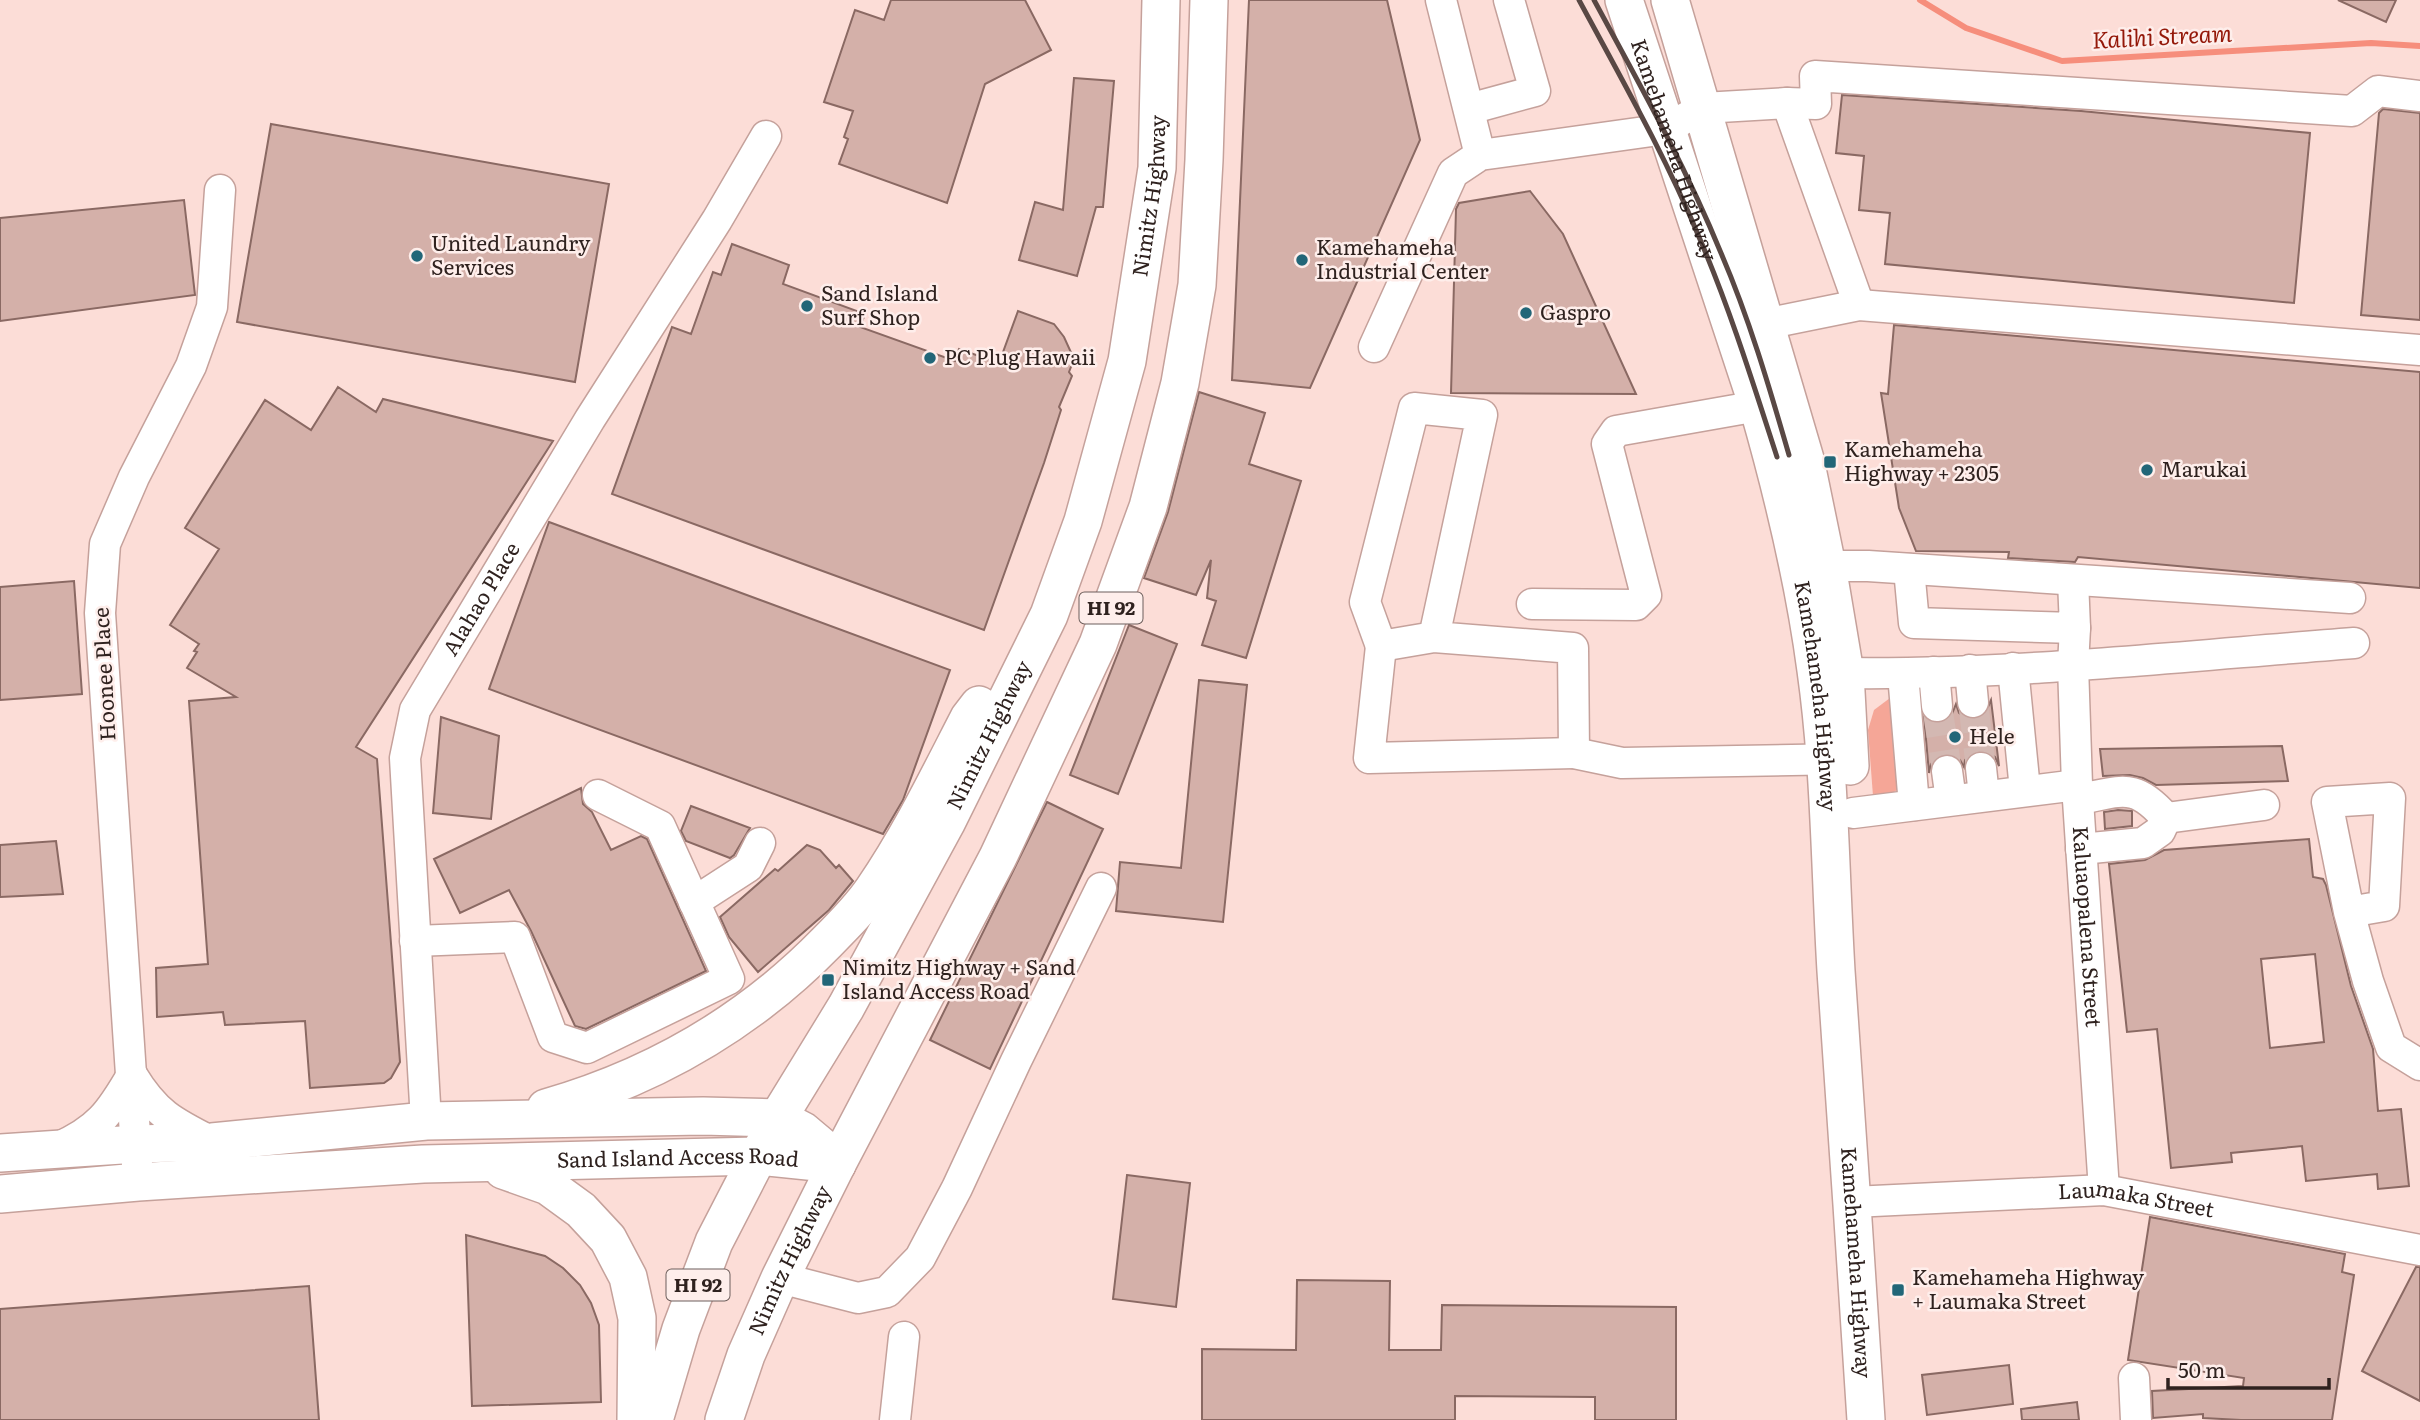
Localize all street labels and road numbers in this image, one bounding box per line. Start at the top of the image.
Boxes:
street label: Kamehameha Highway [1625,34,1727,265]
street label: Nimitz Highway [1122,114,1171,279]
street label: Alahao Place [433,535,526,661]
street label: Kamehameha Highway [1788,578,1847,813]
road number: HI 92 [1080,593,1142,624]
street label: Hoonee Place [84,606,121,742]
street label: Nimitz Highway [937,653,1038,814]
street label: Kaluaopalena Street [2067,825,2111,1029]
street label: Sand Island Access Road [556,1138,801,1174]
street label: Kamehameha Highway [1835,1145,1881,1380]
street label: Laumaka Street [2057,1171,2217,1224]
street label: Nimitz Highway [739,1178,838,1339]
road number: HI 92 [666,1270,730,1301]

